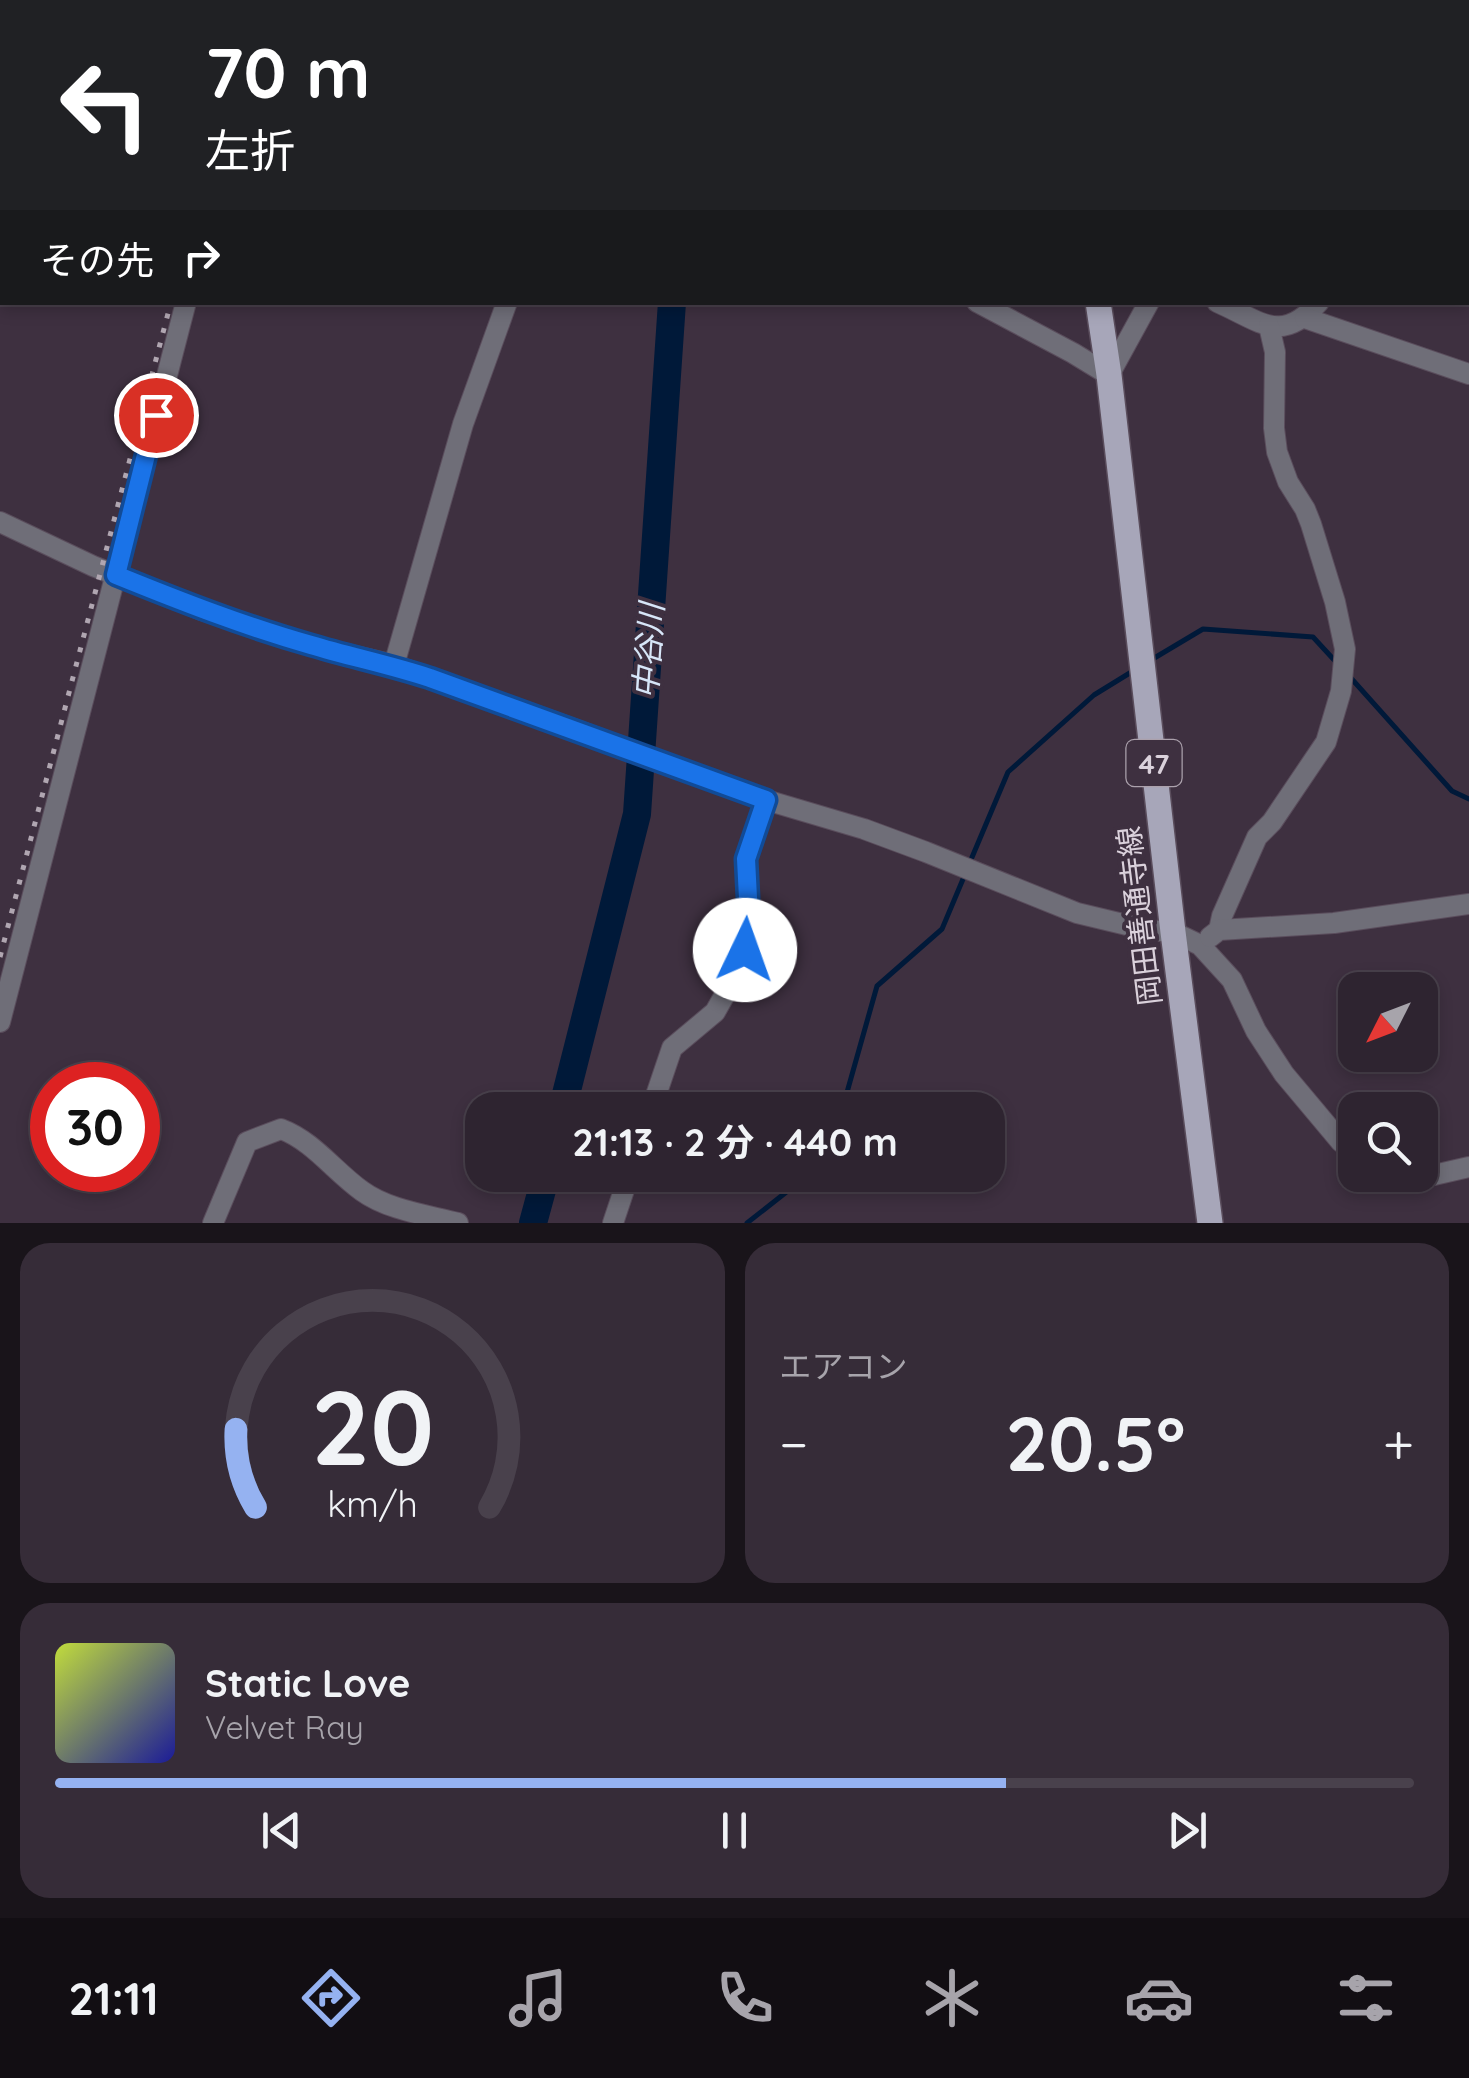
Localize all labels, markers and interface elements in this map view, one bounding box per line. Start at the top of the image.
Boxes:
text: 70 m [205,28,371,116]
icon: left [40,40,170,170]
text: 左折 [205,122,295,178]
icon: right [174,230,229,285]
text: その先 [40,236,154,284]
pin [114,373,199,458]
icon: arrive [129,388,184,443]
water label: 中谷川 [625,599,672,700]
road number: 47 [1126,740,1182,786]
street label: 岡田善通寺線 [1109,824,1169,1008]
position arrow [693,898,797,1002]
north arrow [1338,972,1438,1072]
map controls [1338,972,1438,1192]
speed limit sign: 30 [30,1062,160,1192]
button: search [1338,1092,1438,1192]
text: 21:13 · 2 分 · 440 m [572,1118,898,1166]
text: エアコン [780,1346,908,1386]
text: 20 [311,1361,434,1491]
text: 20.5° [1006,1396,1186,1490]
text: − [780,1409,808,1478]
text: + [1383,1409,1414,1478]
text: km/h [327,1481,418,1526]
text: Static Love [205,1659,410,1707]
text: Velvet Ray [205,1707,364,1747]
icon: previous [254,1803,309,1858]
icon: pause [707,1803,762,1858]
icon: next [1160,1803,1215,1858]
icon: directions [296,1963,366,2033]
icon: music [503,1963,573,2033]
icon: phone [710,1963,780,2033]
icon: climate [917,1963,987,2033]
icon: car [1124,1963,1194,2033]
icon: filters [1331,1963,1401,2033]
text: 21:11 [68,1970,159,2026]

